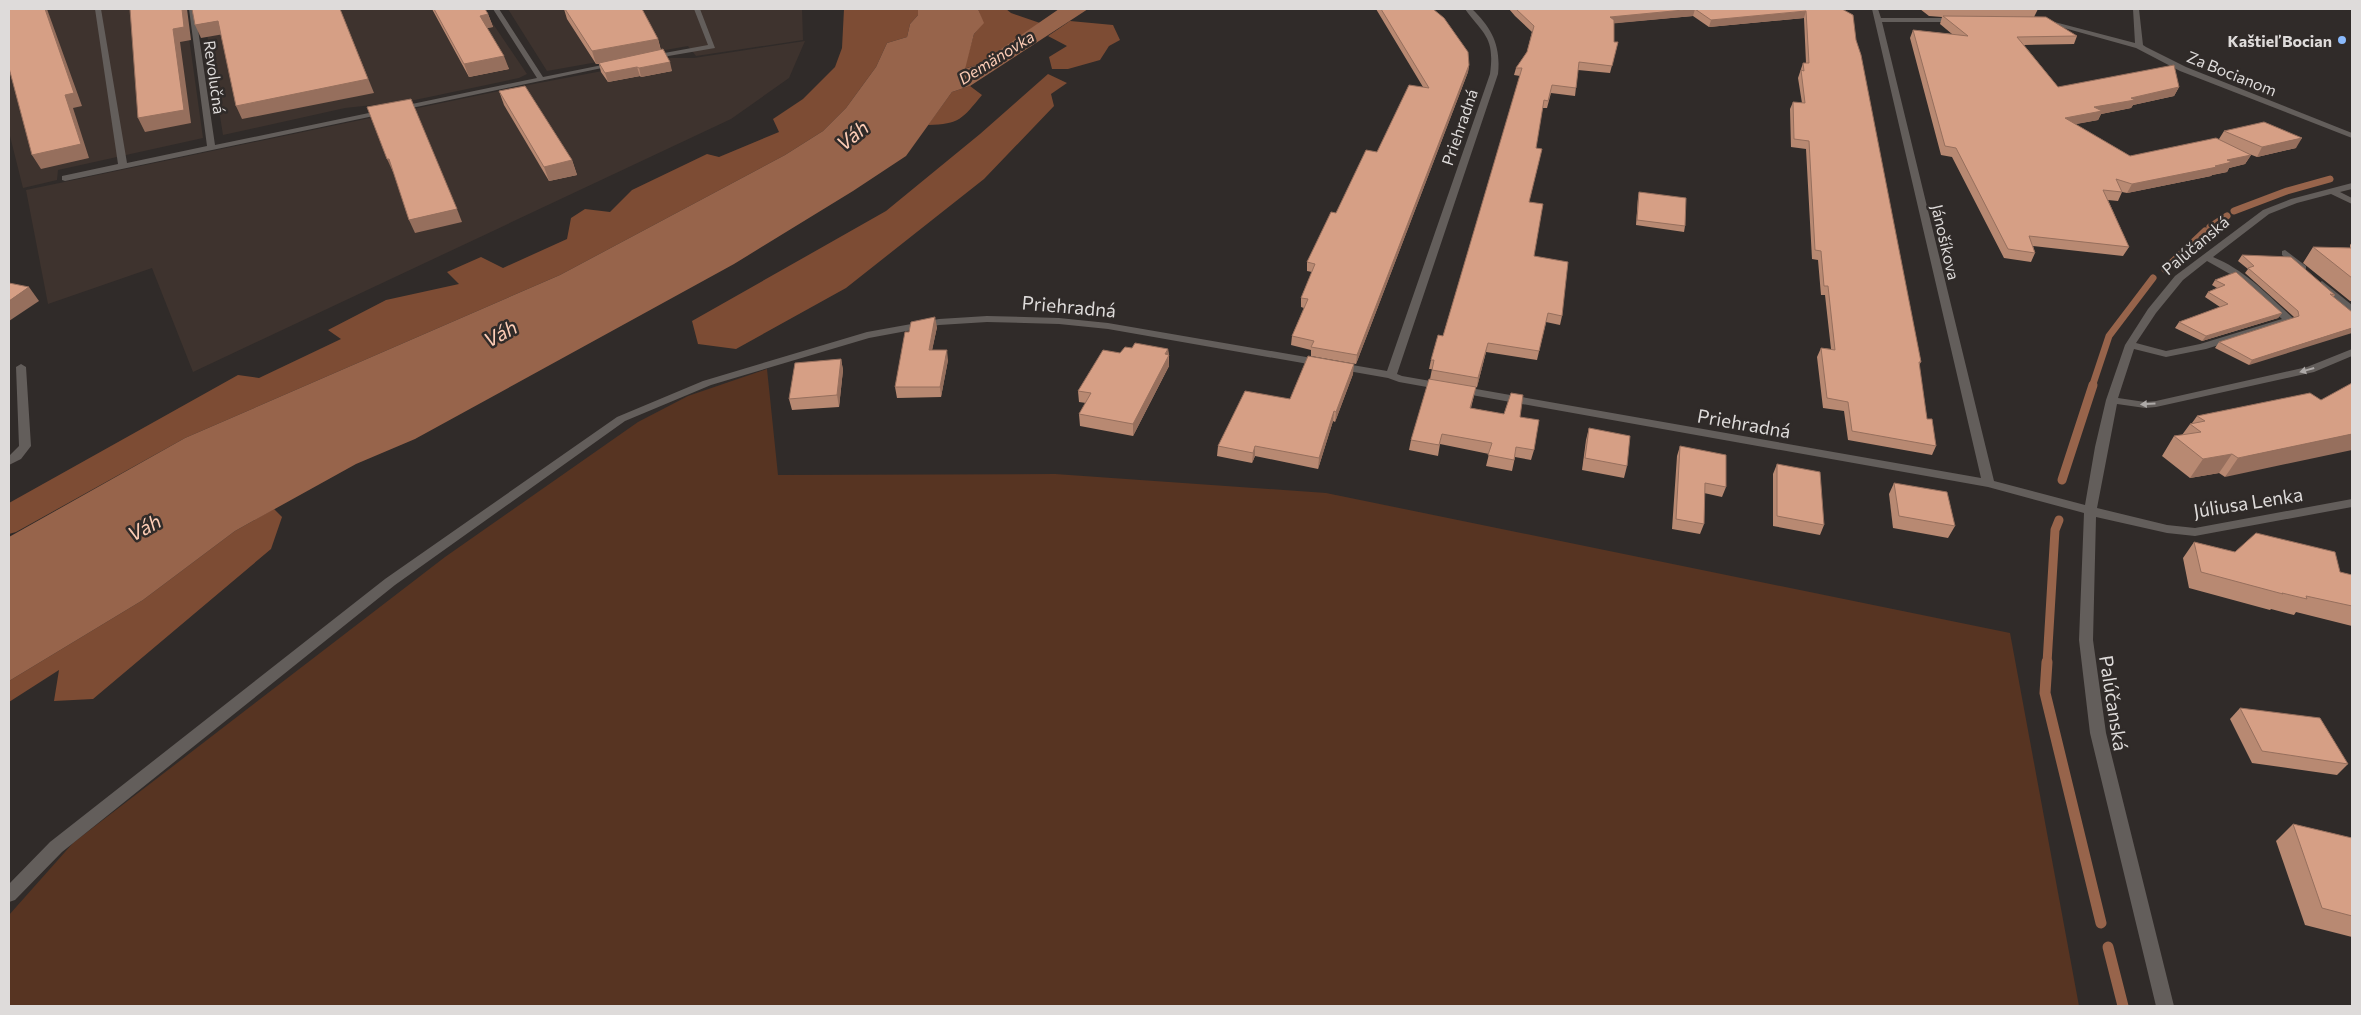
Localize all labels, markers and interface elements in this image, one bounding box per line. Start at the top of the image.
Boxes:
water label: Demänovka [955,26,1037,88]
place label: Kaštieľ Bocian [2228,31,2332,50]
marker: Kaštieľ Bocian [2336,34,2348,46]
street label: Revolučná [200,39,230,115]
street label: Za Bocianom [2184,46,2280,100]
street label: Priehradná [1437,86,1481,168]
water label: Váh [831,115,873,155]
street label: Jánošíkova [1928,202,1964,282]
street label: Palúčanská [2158,212,2232,278]
street label: Priehradná [1021,290,1117,322]
water label: Váh [479,314,521,352]
one-way arrow [2299,366,2315,374]
one-way arrow [2140,401,2156,409]
street label: Priehradná [1696,403,1792,443]
street label: Júliusa Lenka [2192,482,2304,522]
water label: Váh [123,508,165,546]
street label: Palúčanská [2095,654,2133,752]

